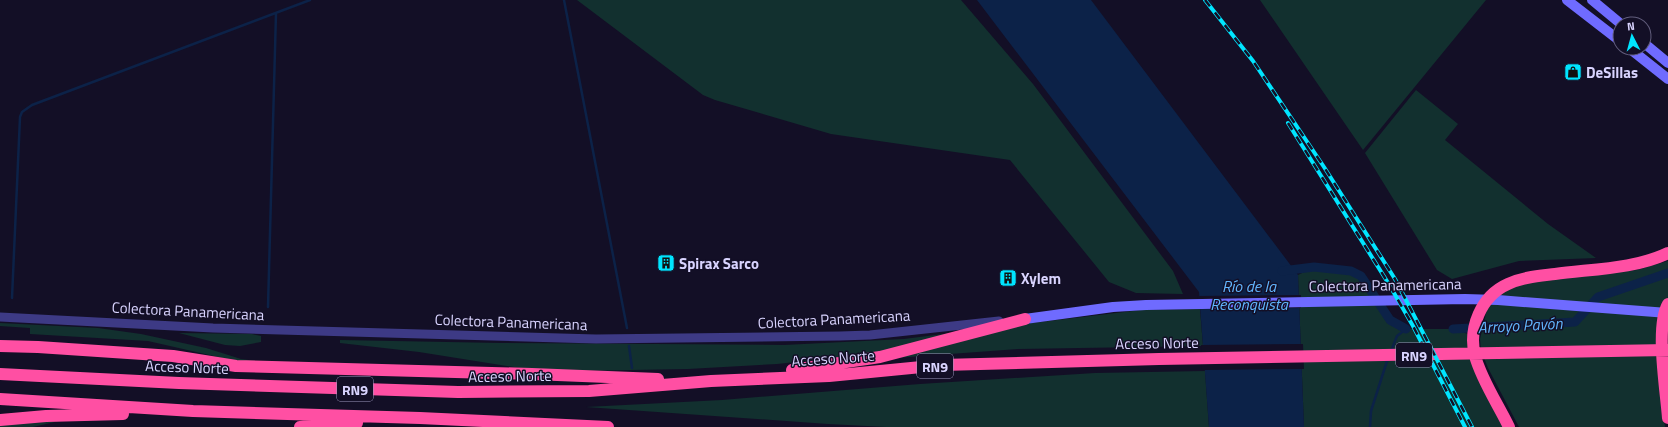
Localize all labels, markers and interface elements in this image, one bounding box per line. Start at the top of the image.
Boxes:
north arrow [1612,16,1652,56]
text: N [1626,18,1636,34]
place label: DeSillas [1586,61,1638,84]
shop icon: DeSillas [1563,62,1583,82]
place label: Spirax Sarco [679,252,759,275]
building icon: Spirax Sarco [656,253,676,273]
place label: Xylem [1021,267,1061,290]
building icon: Xylem [998,268,1018,288]
street label: Colectora Panamericana [1308,272,1462,298]
water label: Río de la Reconquista [1210,274,1289,316]
street label: Colectora Panamericana [111,296,265,327]
street label: Colectora Panamericana [757,303,911,334]
street label: Colectora Panamericana [434,308,588,336]
water label: Arroyo Pavón [1477,311,1564,339]
street label: Acceso Norte [1115,331,1199,355]
road number: RN9 [1396,343,1432,367]
street label: Acceso Norte [791,344,875,372]
street label: Acceso Norte [145,354,229,380]
road number: RN9 [917,354,953,378]
street label: Acceso Norte [468,364,552,388]
road number: RN9 [337,377,373,401]

